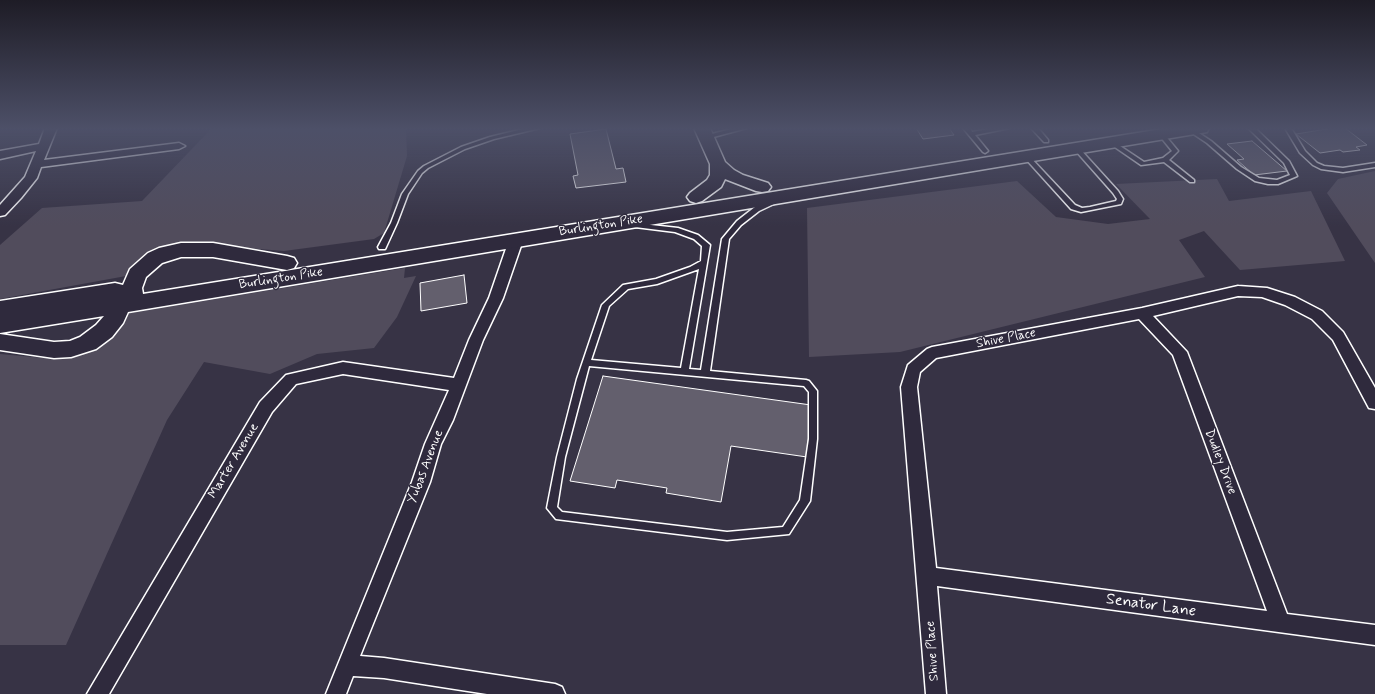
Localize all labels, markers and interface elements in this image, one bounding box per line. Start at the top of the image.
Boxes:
street label: Burlington Pike [558,212,644,240]
street label: Burlington Pike [238,265,324,293]
street label: Shive Place [975,326,1037,352]
street label: Marter Avenue [205,420,263,502]
street label: Dudley Drive [1200,427,1240,497]
street label: Yubas Avenue [405,428,447,506]
street label: Senator Lane [1105,590,1197,622]
street label: Shive Place [923,620,943,682]

